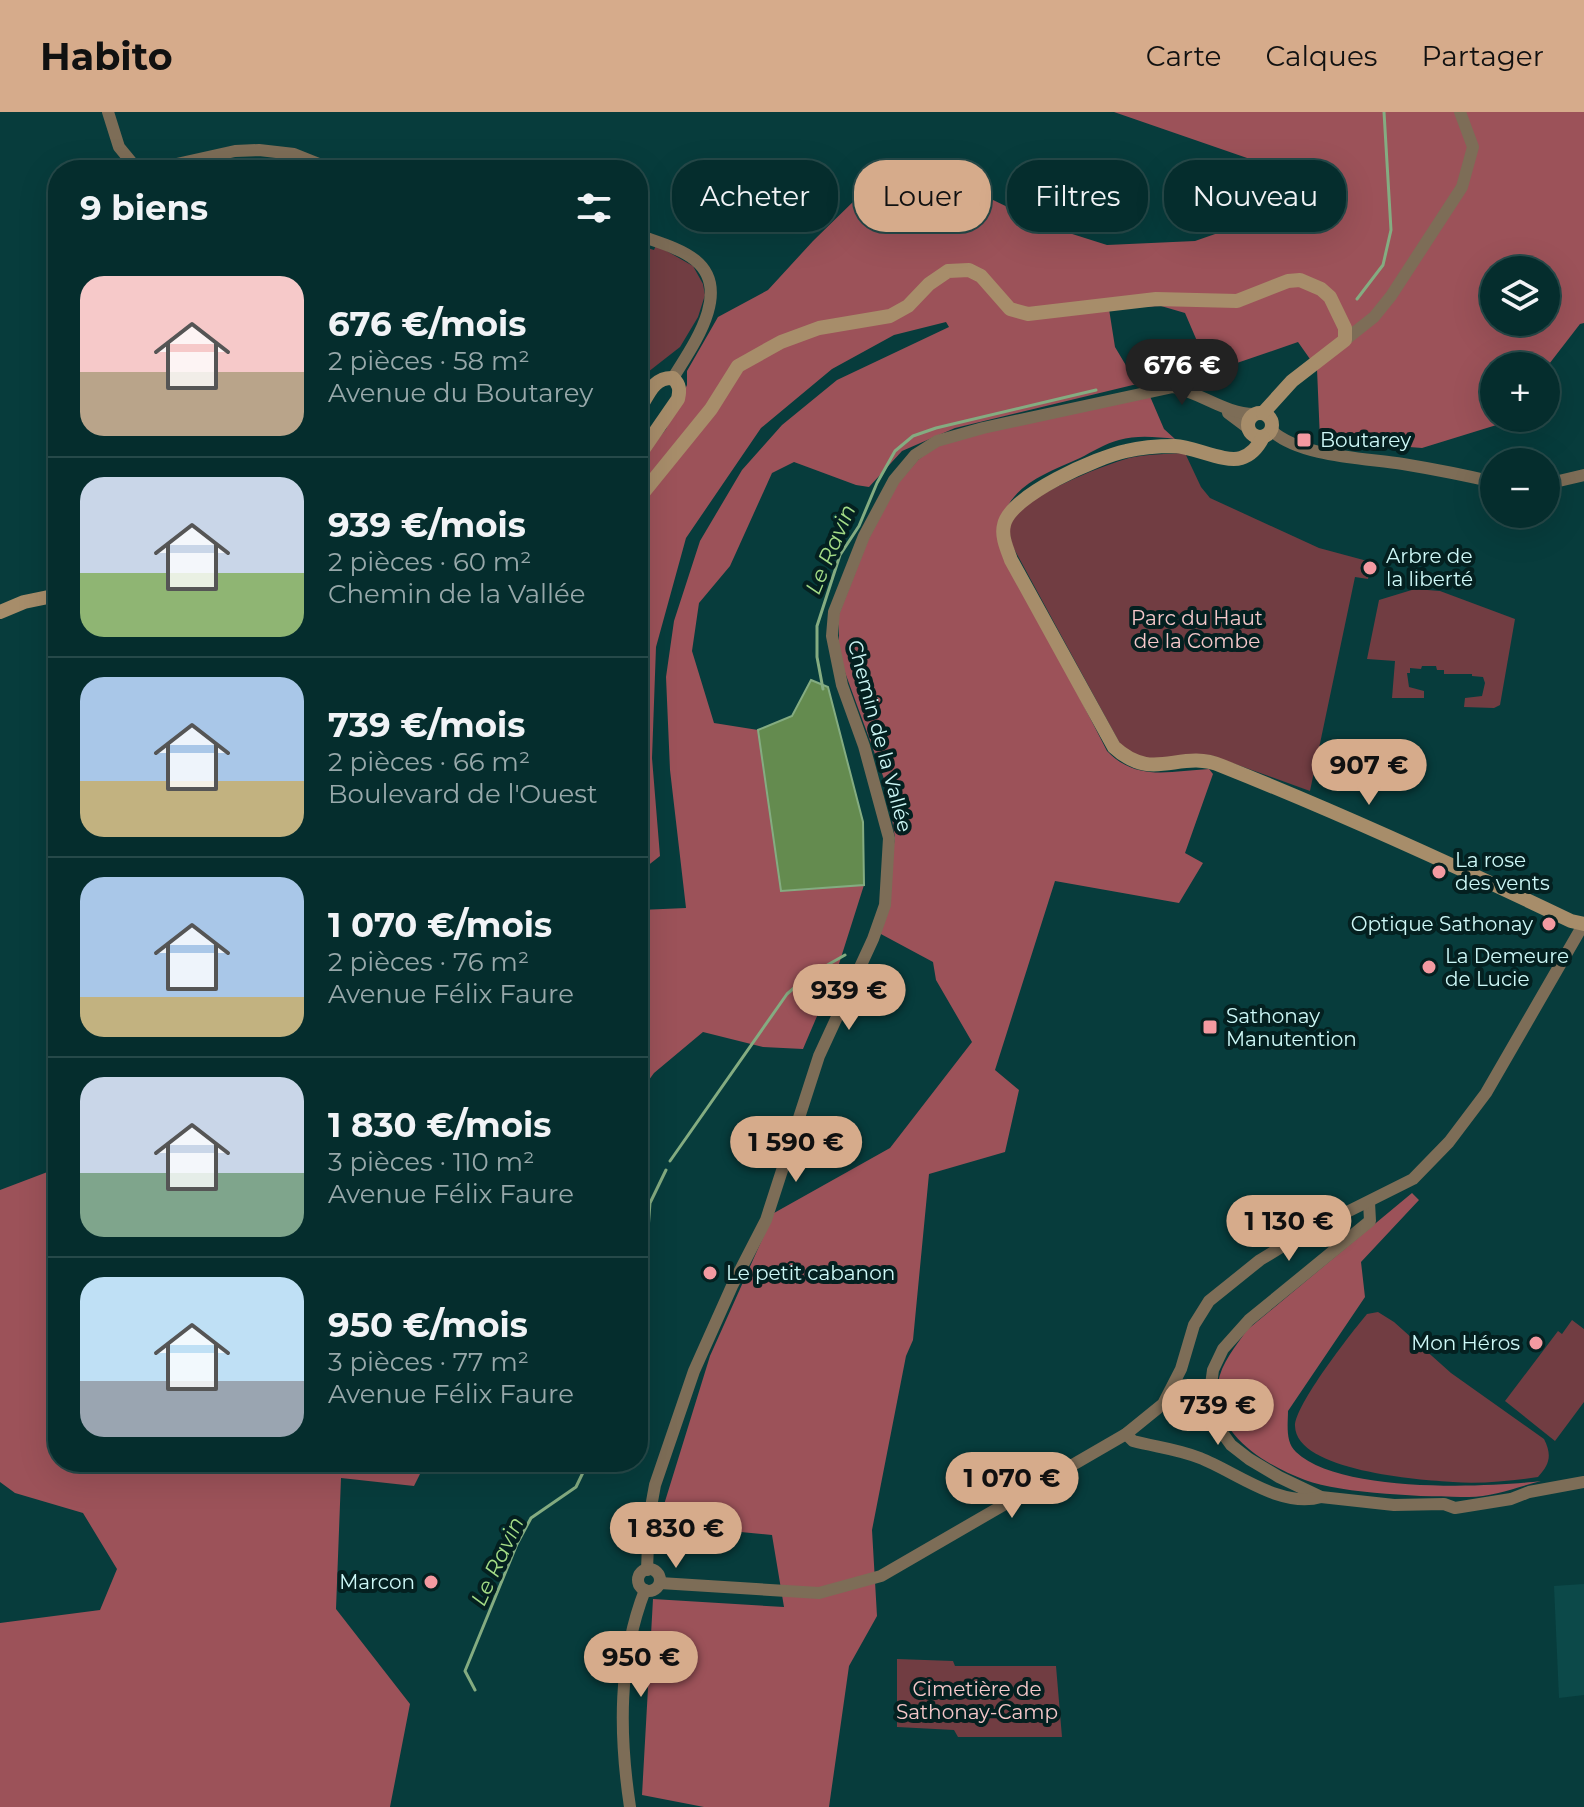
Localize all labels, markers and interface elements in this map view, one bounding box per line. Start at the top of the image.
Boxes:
text: Habito [40,33,173,80]
text: Carte [1146,39,1221,73]
text: Calques [1265,39,1377,73]
text: Partager [1421,39,1544,73]
chip: Acheter [672,160,838,232]
chip: Louer [854,160,991,232]
chip: Filtres [1007,160,1148,232]
chip: Nouveau [1164,160,1346,232]
icon: filters [572,186,616,230]
text: 9 biens [80,187,208,229]
map controls [1480,256,1560,528]
button: layers [1480,256,1560,336]
text: 676 €/mois [328,303,526,345]
icon: home [144,308,240,404]
pin: 676 € [1126,339,1238,407]
text: 2 pièces · 58 m² [328,345,530,377]
text: 676 € [1143,349,1221,381]
button: + [1480,352,1560,432]
text: Avenue du Boutarey [328,377,593,409]
place label: Boutarey [1320,428,1411,452]
marker: Boutarey [1295,431,1313,449]
button: − [1480,448,1560,528]
water label: Le Ravin [799,500,862,598]
text: 939 €/mois [328,504,526,546]
icon: home [144,509,240,605]
place label: Arbre de la liberté [1386,544,1473,591]
text: 2 pièces · 60 m² [328,546,532,578]
marker: Arbre de la liberté [1361,559,1379,577]
text: Chemin de la Vallée [328,578,585,610]
park label: Parc du Haut de la Combe [1131,606,1263,653]
street label: Chemin de la Vallée [843,637,917,835]
text: 739 €/mois [328,704,525,746]
icon: home [144,709,240,805]
pin: 907 € [1313,739,1425,807]
text: 2 pièces · 66 m² [328,746,530,778]
text: 907 € [1330,749,1408,781]
text: Boulevard de l'Ouest [328,778,597,810]
place label: La rose des vents [1455,848,1550,895]
marker: La rose des vents [1430,863,1448,881]
text: 1 070 €/mois [328,904,552,946]
icon: home [144,909,240,1005]
place label: Optique Sathonay [1351,912,1533,936]
marker: Optique Sathonay [1540,915,1558,933]
place label: La Demeure de Lucie [1445,944,1569,991]
text: 2 pièces · 76 m² [328,946,529,978]
marker: La Demeure de Lucie [1420,958,1438,976]
pin: 939 € [793,964,905,1032]
text: 939 € [811,974,887,1006]
text: Avenue Félix Faure [328,978,574,1010]
place label: Sathonay Manutention [1226,1004,1357,1051]
marker: Sathonay Manutention [1201,1018,1219,1036]
text: 1 830 €/mois [328,1104,551,1146]
icon: home [144,1109,240,1205]
pin: 1 590 € [722,1116,870,1184]
text: 1 590 € [748,1126,844,1158]
text: 3 pièces · 110 m² [328,1146,534,1178]
text: Avenue Félix Faure [328,1178,574,1210]
pin: 1 130 € [1215,1195,1363,1263]
text: 1 130 € [1244,1205,1334,1237]
place label: Le petit cabanon [726,1261,895,1285]
marker: Le petit cabanon [701,1264,719,1282]
text: 950 €/mois [328,1304,528,1346]
icon: home [144,1309,240,1405]
place label: Mon Héros [1411,1331,1520,1355]
marker: Mon Héros [1527,1334,1545,1352]
text: 3 pièces · 77 m² [328,1346,529,1378]
text: Avenue Félix Faure [328,1378,574,1410]
pin: 739 € [1162,1379,1274,1447]
text: 739 € [1180,1389,1256,1421]
pin: 1 070 € [938,1452,1086,1520]
text: 1 070 € [964,1462,1060,1494]
pin: 1 830 € [602,1502,750,1570]
water label: Le Ravin [465,1512,530,1610]
text: 1 830 € [628,1512,724,1544]
place label: Marcon [339,1570,415,1594]
marker: Marcon [422,1573,440,1591]
pin: 950 € [585,1631,697,1699]
text: 950 € [602,1641,680,1673]
park label: Cimetière de Sathonay-Camp [896,1677,1058,1724]

